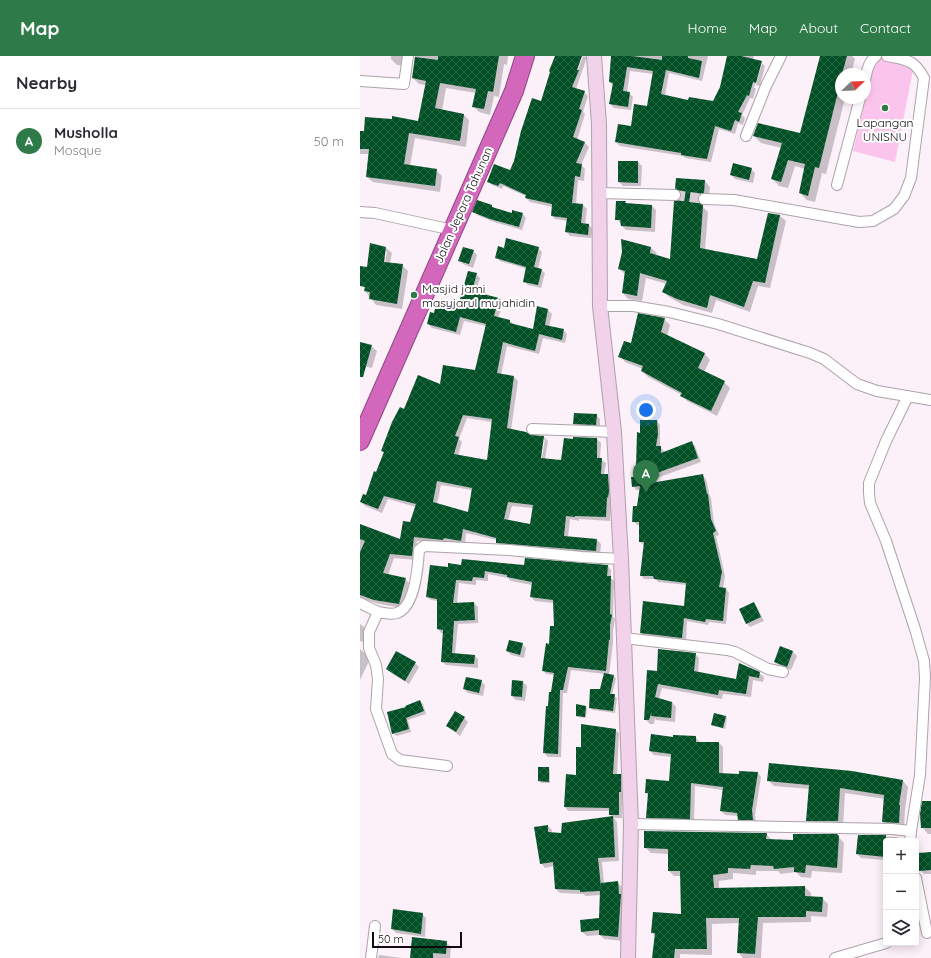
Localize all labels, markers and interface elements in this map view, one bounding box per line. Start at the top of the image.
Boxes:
text: Map [20,16,59,40]
text: Home [688,19,727,37]
text: Map [749,19,777,37]
text: About [799,19,838,37]
text: Contact [860,19,911,37]
north arrow [835,68,871,104]
text: Nearby [16,72,77,93]
marker: Lapangan UNISNU [880,103,890,113]
place label: Lapangan UNISNU [857,115,913,144]
text: Musholla [54,123,118,142]
text: A [25,133,33,149]
text: 50 m [314,133,344,149]
text: Mosque [54,142,101,158]
street label: Jalan Jepara Tahunan [431,145,495,265]
place label: Masjid jami masyjarul mujahidin [422,281,535,310]
marker: Masjid jami masyjarul mujahidin [409,290,419,300]
your location [636,400,656,420]
pin: A [633,460,659,493]
map controls [883,838,919,946]
button: + [883,838,919,874]
button: − [883,874,919,910]
button: layers [883,910,919,946]
scale bar [372,930,462,949]
text: 50 m [378,932,404,946]

